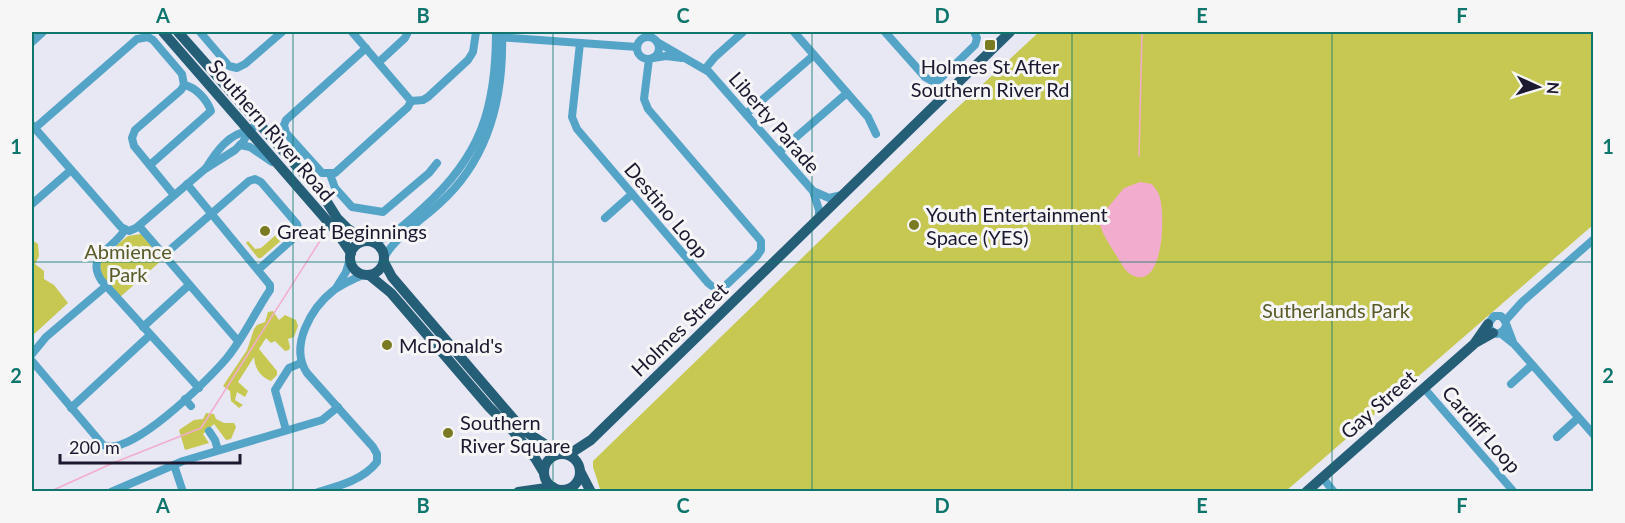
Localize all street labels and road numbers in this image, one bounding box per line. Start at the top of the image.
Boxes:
street label: Southern River Road [204,54,340,206]
street label: Liberty Parade [724,66,826,178]
street label: Destino Loop [620,157,714,263]
street label: Holmes Street [626,277,732,381]
street label: Gay Street [1335,365,1421,443]
street label: Cardiff Loop [1438,380,1526,478]

